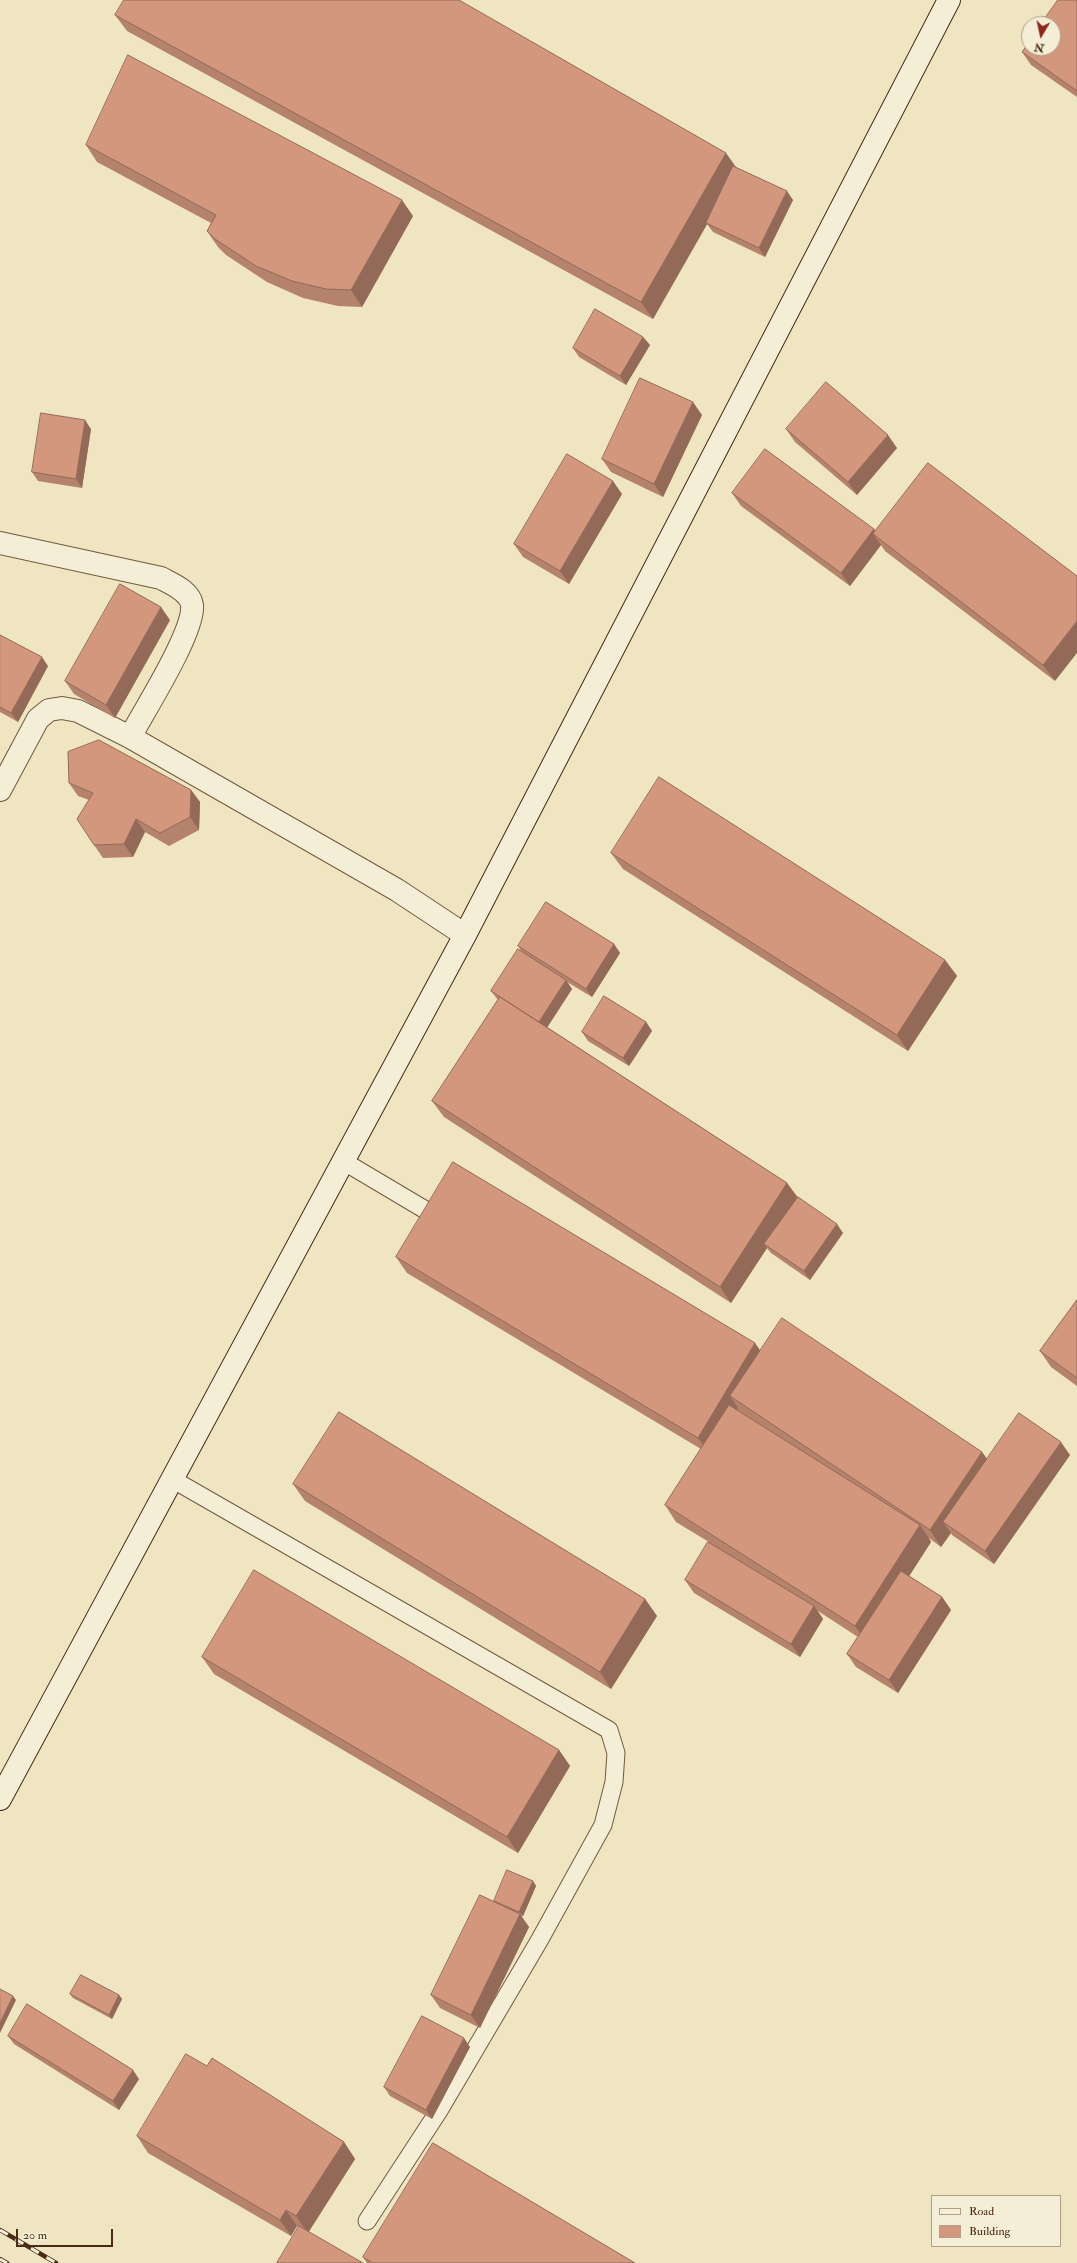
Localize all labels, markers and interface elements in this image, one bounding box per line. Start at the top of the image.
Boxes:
north arrow [1021,16,1061,56]
text: N [1033,40,1045,55]
legend [931,2195,1061,2247]
text: Road [969,2204,994,2219]
scale bar [18,2221,115,2247]
text: Building [969,2224,1010,2239]
text: 20 m [23,2228,47,2243]

